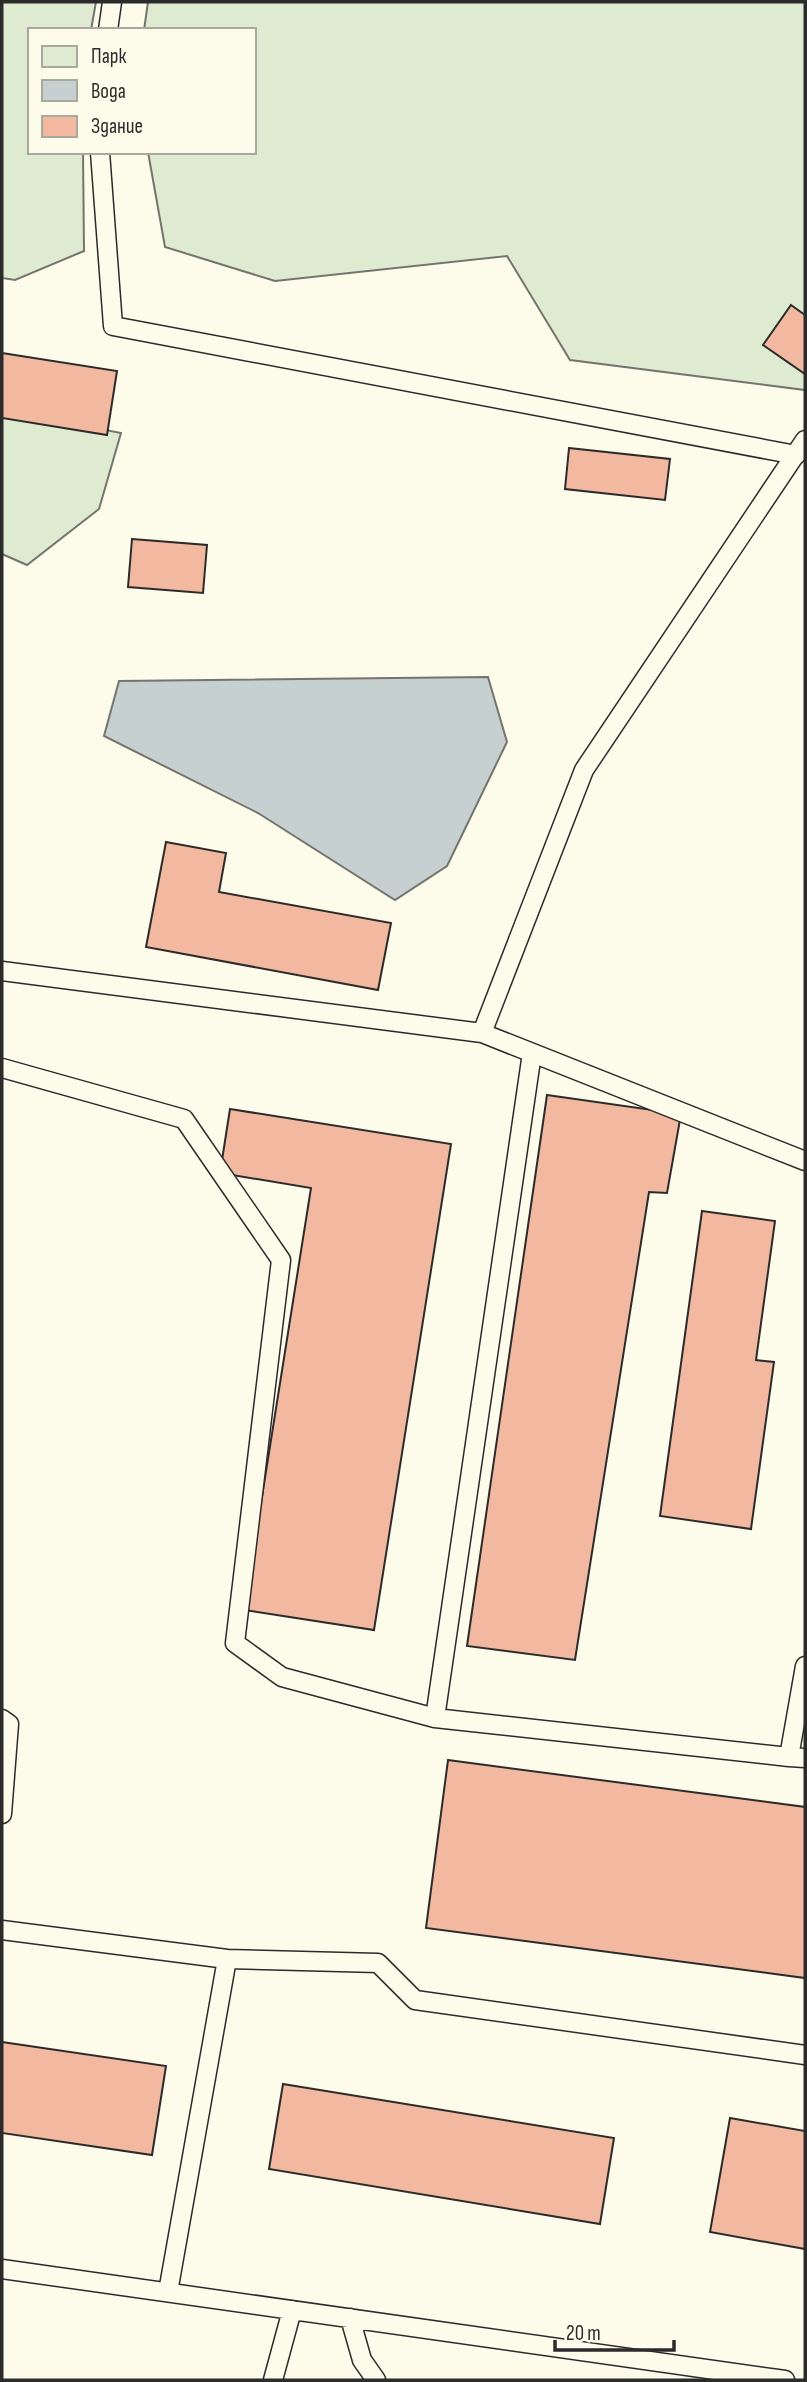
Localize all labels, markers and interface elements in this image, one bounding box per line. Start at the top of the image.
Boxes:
legend [28,28,256,154]
text: Парк [91,44,126,69]
text: Вода [91,79,126,104]
text: Здание [91,114,143,139]
scale bar [555,2308,674,2352]
text: 20 m [566,2321,601,2346]

